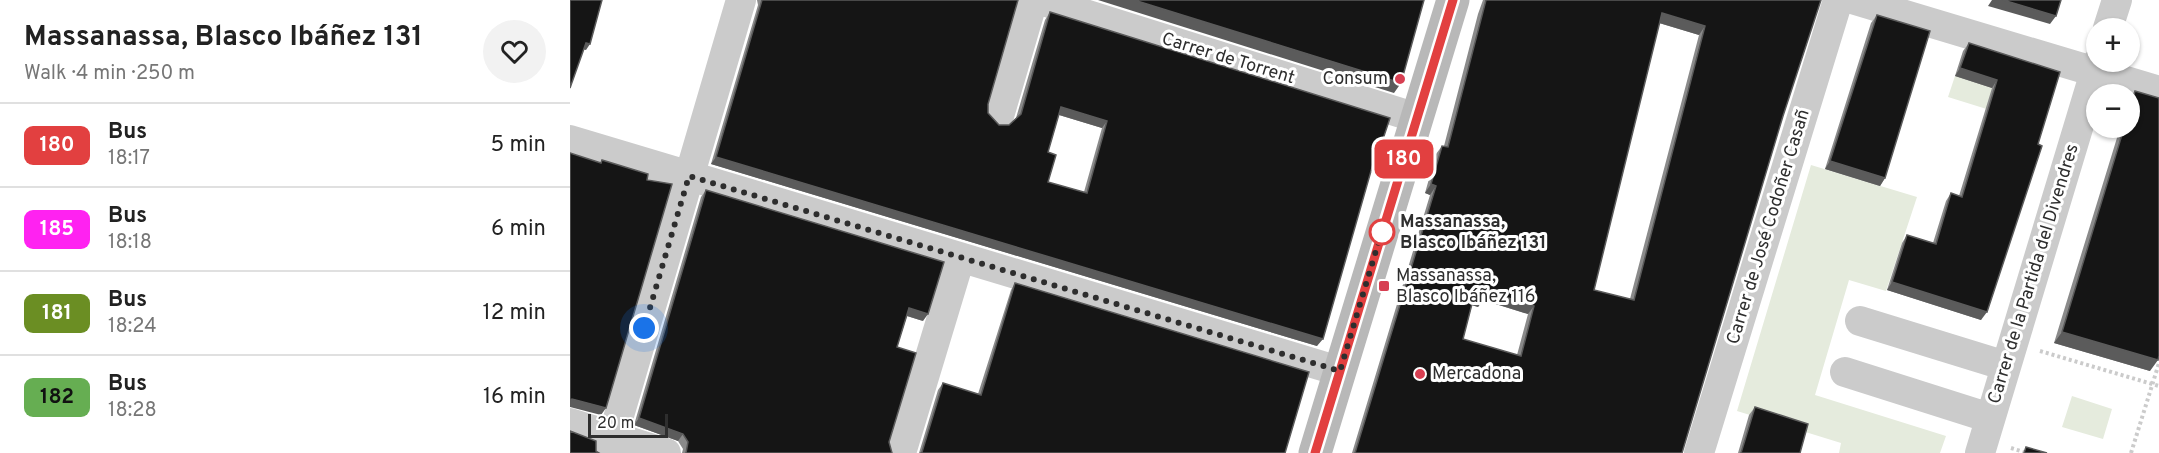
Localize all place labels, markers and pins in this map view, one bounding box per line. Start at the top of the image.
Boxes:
place label: Consum [1322,68,1388,91]
marker: Consum [1393,72,1407,86]
place label: Massanassa, Blasco Ibáñez 131 [1400,211,1546,255]
marker: Massanassa, Blasco Ibáñez 131 [1369,219,1395,245]
place label: Massanassa, Blasco Ibáñez 116 [1396,265,1535,309]
marker: Massanassa, Blasco Ibáñez 116 [1377,279,1391,293]
place label: Mercadona [1432,363,1521,386]
marker: Mercadona [1413,367,1427,381]

